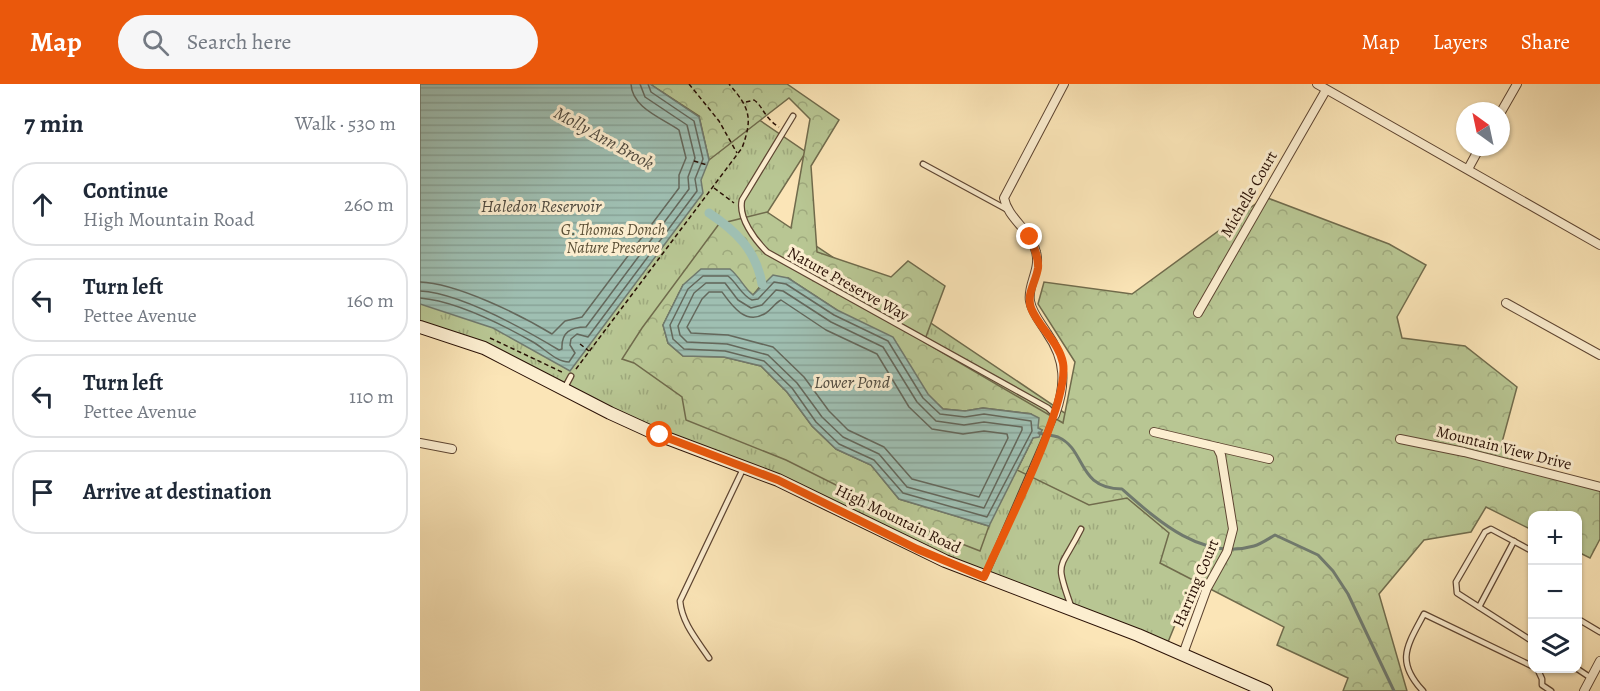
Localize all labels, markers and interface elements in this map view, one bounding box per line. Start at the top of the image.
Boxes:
search box [118,15,538,69]
text: Map [30,23,82,61]
icon: search [139,26,172,59]
text: Search here [187,27,291,57]
text: Map [1361,28,1400,56]
text: Layers [1433,28,1488,56]
text: Share [1521,28,1570,56]
water label: Molly Ann Brook [550,101,658,175]
north arrow [1456,102,1510,156]
text: 7 min [24,106,84,141]
text: Walk · 530 m [295,110,396,137]
street label: Michelle Court [1215,147,1283,241]
text: Continue [83,176,168,206]
icon: ahead [26,188,59,221]
text: 260 m [344,191,394,218]
water label: Haledon Reservoir [481,194,602,218]
text: High Mountain Road [83,206,255,233]
park label: G. Thomas Donch Nature Preserve [561,219,665,259]
route end [1016,223,1042,249]
street label: Nature Preserve Way [783,241,913,327]
text: Turn left [83,272,163,302]
icon: left [26,284,59,317]
text: 160 m [347,287,394,314]
text: Pettee Avenue [83,302,197,329]
text: Turn left [83,368,163,398]
water label: Lower Pond [814,370,891,394]
icon: left [26,380,59,413]
text: 110 m [349,383,394,410]
text: Pettee Avenue [83,398,197,425]
route start [646,421,672,447]
street label: Mountain View Drive [1434,421,1574,475]
icon: arrive [26,476,59,509]
text: Arrive at destination [83,477,272,507]
street label: High Mountain Road [831,479,965,559]
map controls [1528,511,1582,673]
button: + [1528,511,1582,565]
street label: Harring Court [1168,536,1224,630]
button: − [1528,565,1582,619]
button: layers [1528,619,1582,673]

